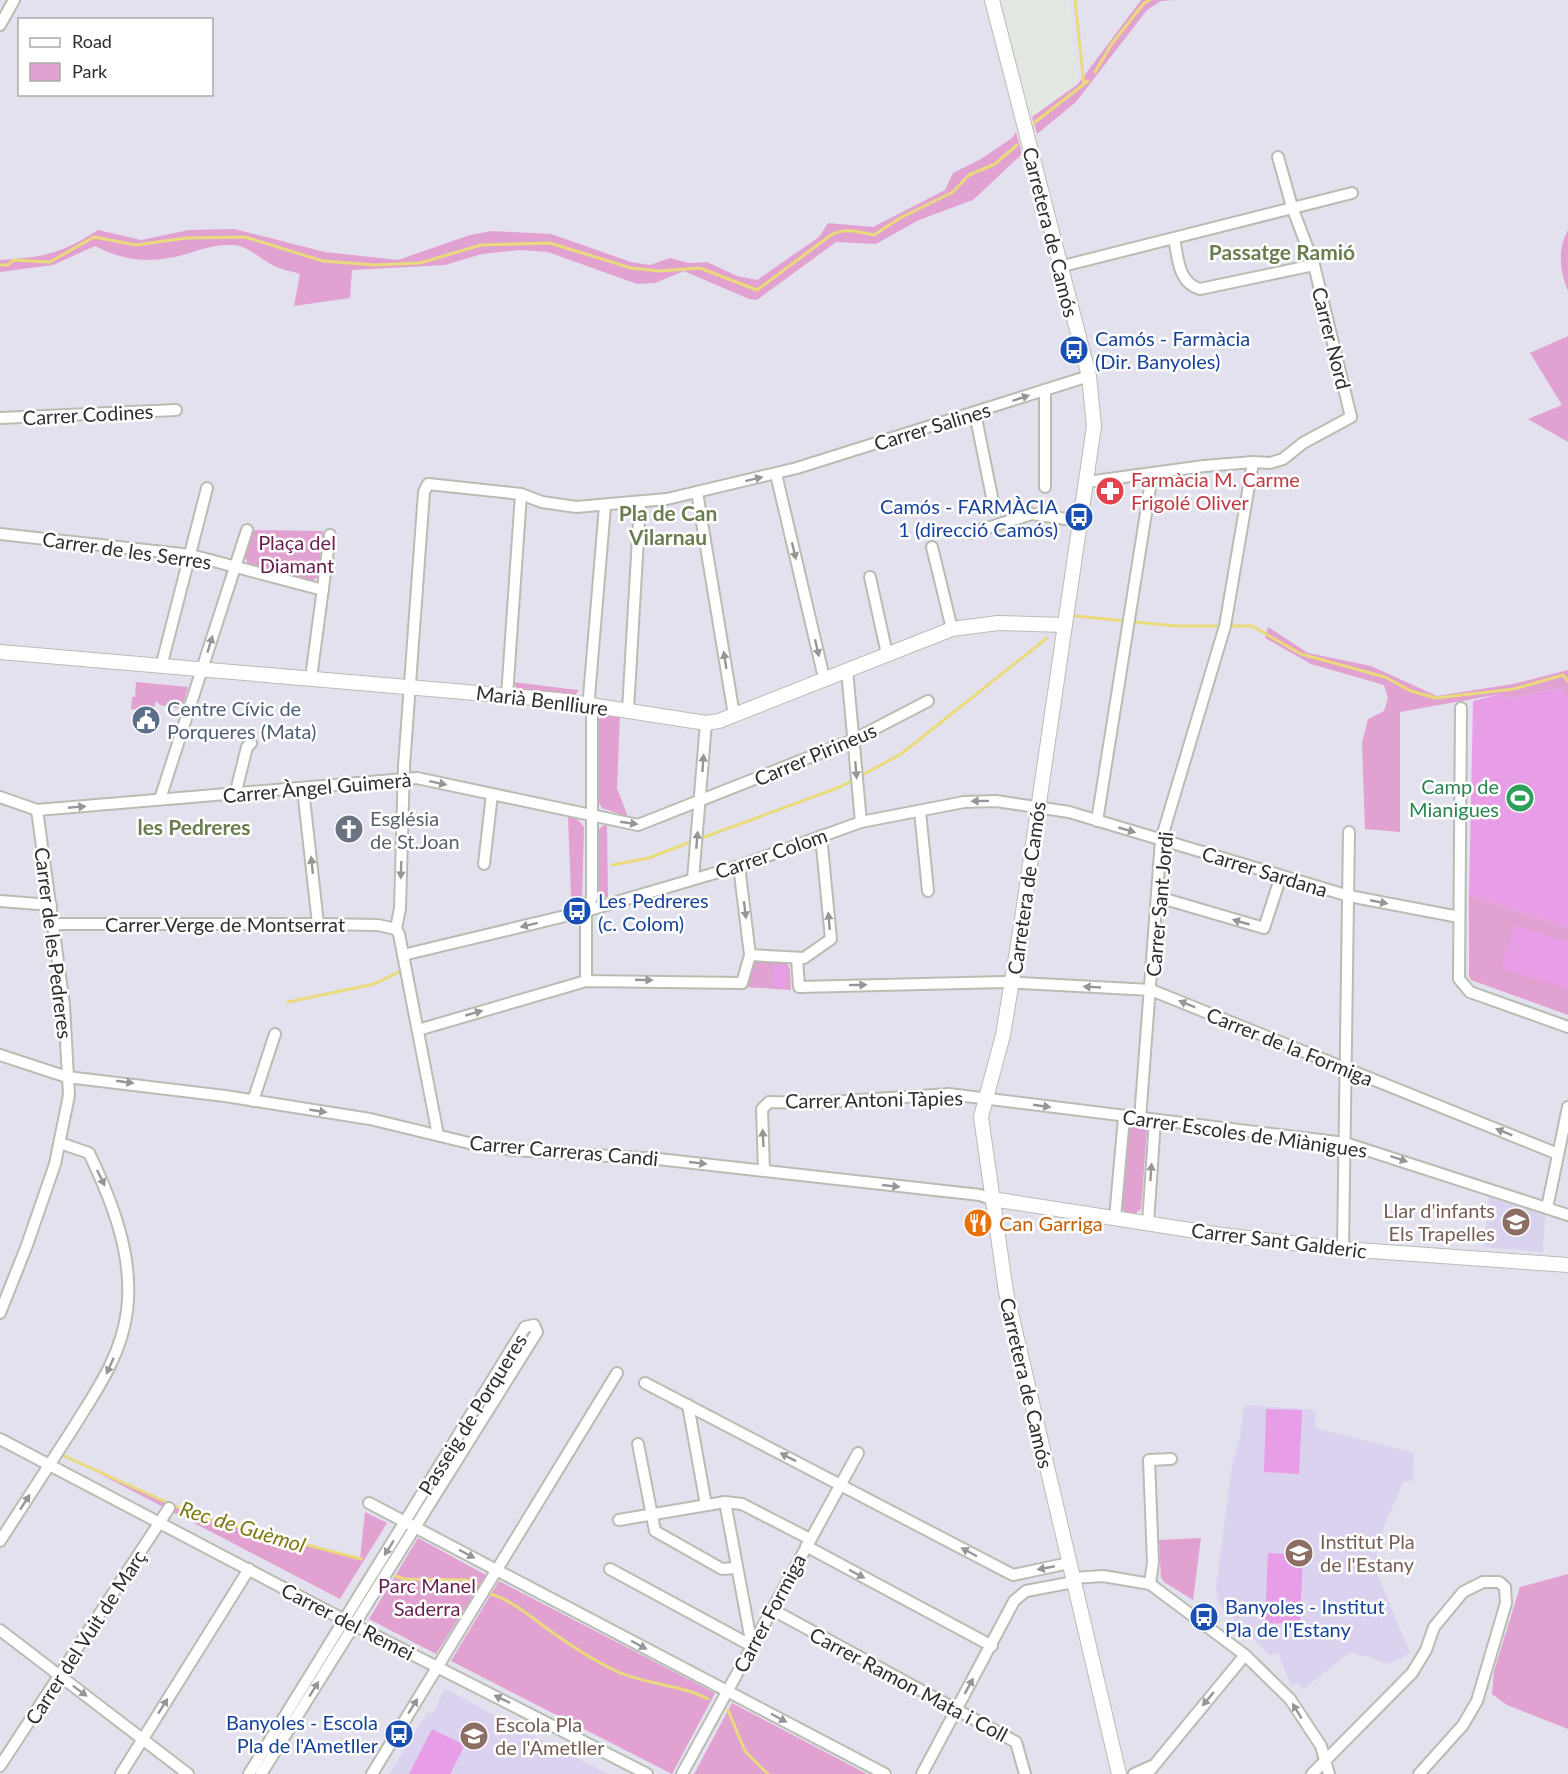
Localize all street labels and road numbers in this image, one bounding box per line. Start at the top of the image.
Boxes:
street label: Carretera de Camós [1018,144,1084,320]
street label: Carrer Nord [1308,284,1356,392]
street label: Carrer Salines [871,397,993,455]
street label: Carrer Codines [22,399,154,429]
street label: Carrer de les Serres [41,526,213,574]
street label: Marià Benlliure [475,680,609,720]
street label: Carrer Pirineus [750,717,880,791]
street label: Carrer Àngel Guimerà [222,767,412,807]
street label: Carretera de Camós [1002,800,1050,976]
street label: Carrer Colom [712,823,830,883]
street label: Carrer Sant Jordi [1141,830,1177,978]
street label: Carrer Sardana [1199,841,1331,901]
street label: Carrer de les Pedreres [30,846,78,1040]
street label: Carrer Verge de Montserrat [105,912,345,936]
street label: Carrer de la Formiga [1203,1002,1377,1090]
street label: Carrer Antoni Tàpies [785,1085,963,1113]
street label: Carrer Escoles de Miànigues [1121,1104,1369,1162]
street label: Carrer Carreras Candi [469,1130,659,1170]
street label: Carrer Sant Galderic [1190,1217,1369,1263]
street label: Carretera de Camós [996,1295,1058,1471]
street label: Passeig de Porqueres [413,1329,531,1499]
street label: Carrer del Vuit de Març [20,1545,151,1729]
street label: Carrer Formiga [728,1550,810,1676]
street label: Carrer del Remei [278,1577,418,1665]
street label: Carrer Ramon Mata i Coll [806,1622,1012,1746]

